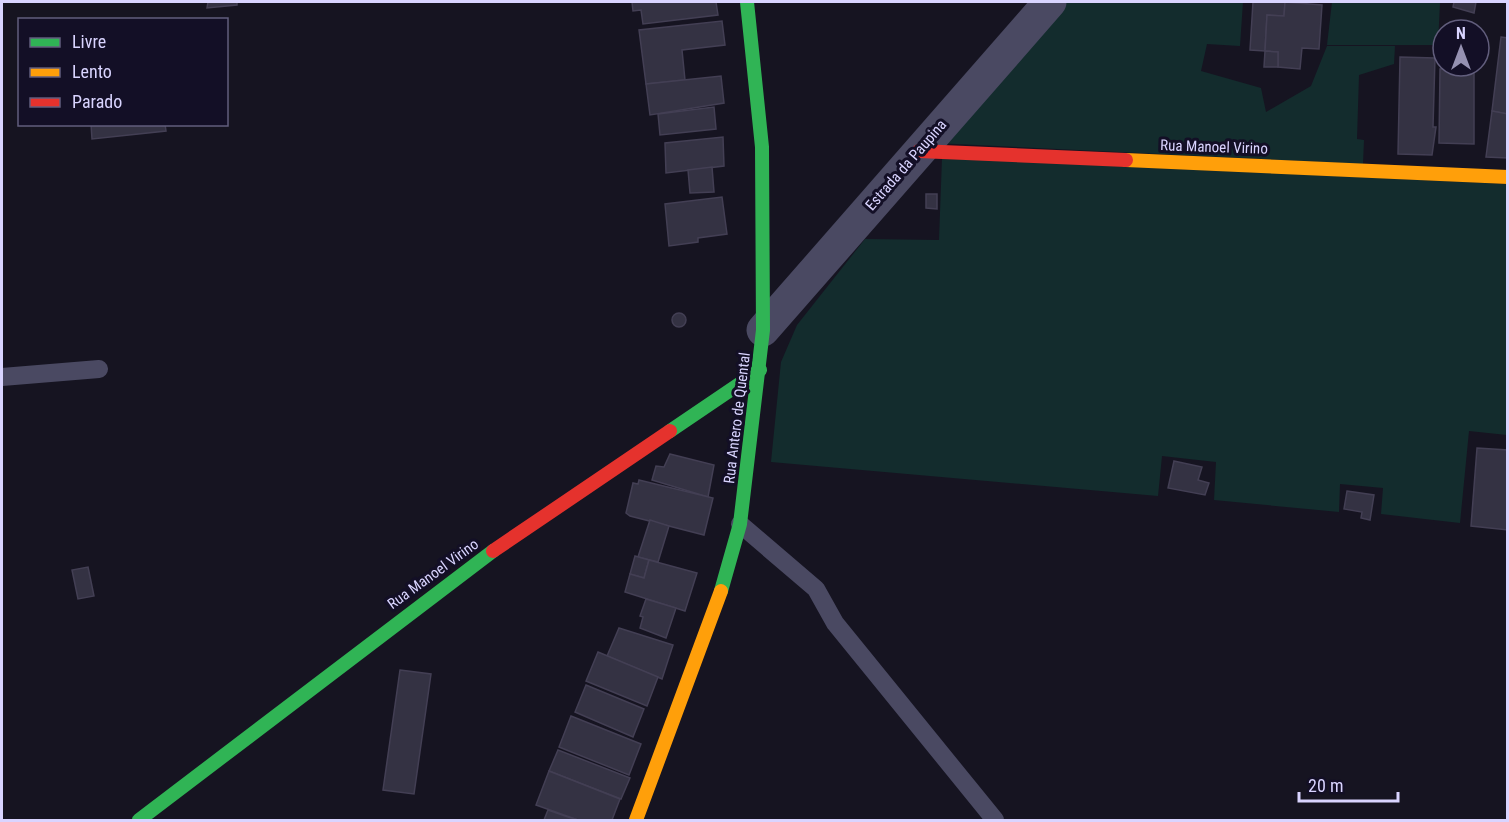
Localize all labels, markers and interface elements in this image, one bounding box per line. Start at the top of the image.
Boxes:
legend [18,18,228,126]
north arrow [1431,18,1491,78]
text: N [1456,24,1466,43]
text: Livre [72,31,106,52]
text: Lento [72,61,112,82]
text: Parado [72,91,122,112]
street label: Estrada da Paupina [862,116,950,214]
street label: Rua Manoel Virino [1160,136,1268,158]
street label: Rua Antero de Quental [720,351,754,485]
street label: Rua Manoel Virino [384,535,482,613]
scale bar [1299,765,1398,803]
text: 20 m [1308,775,1343,796]

